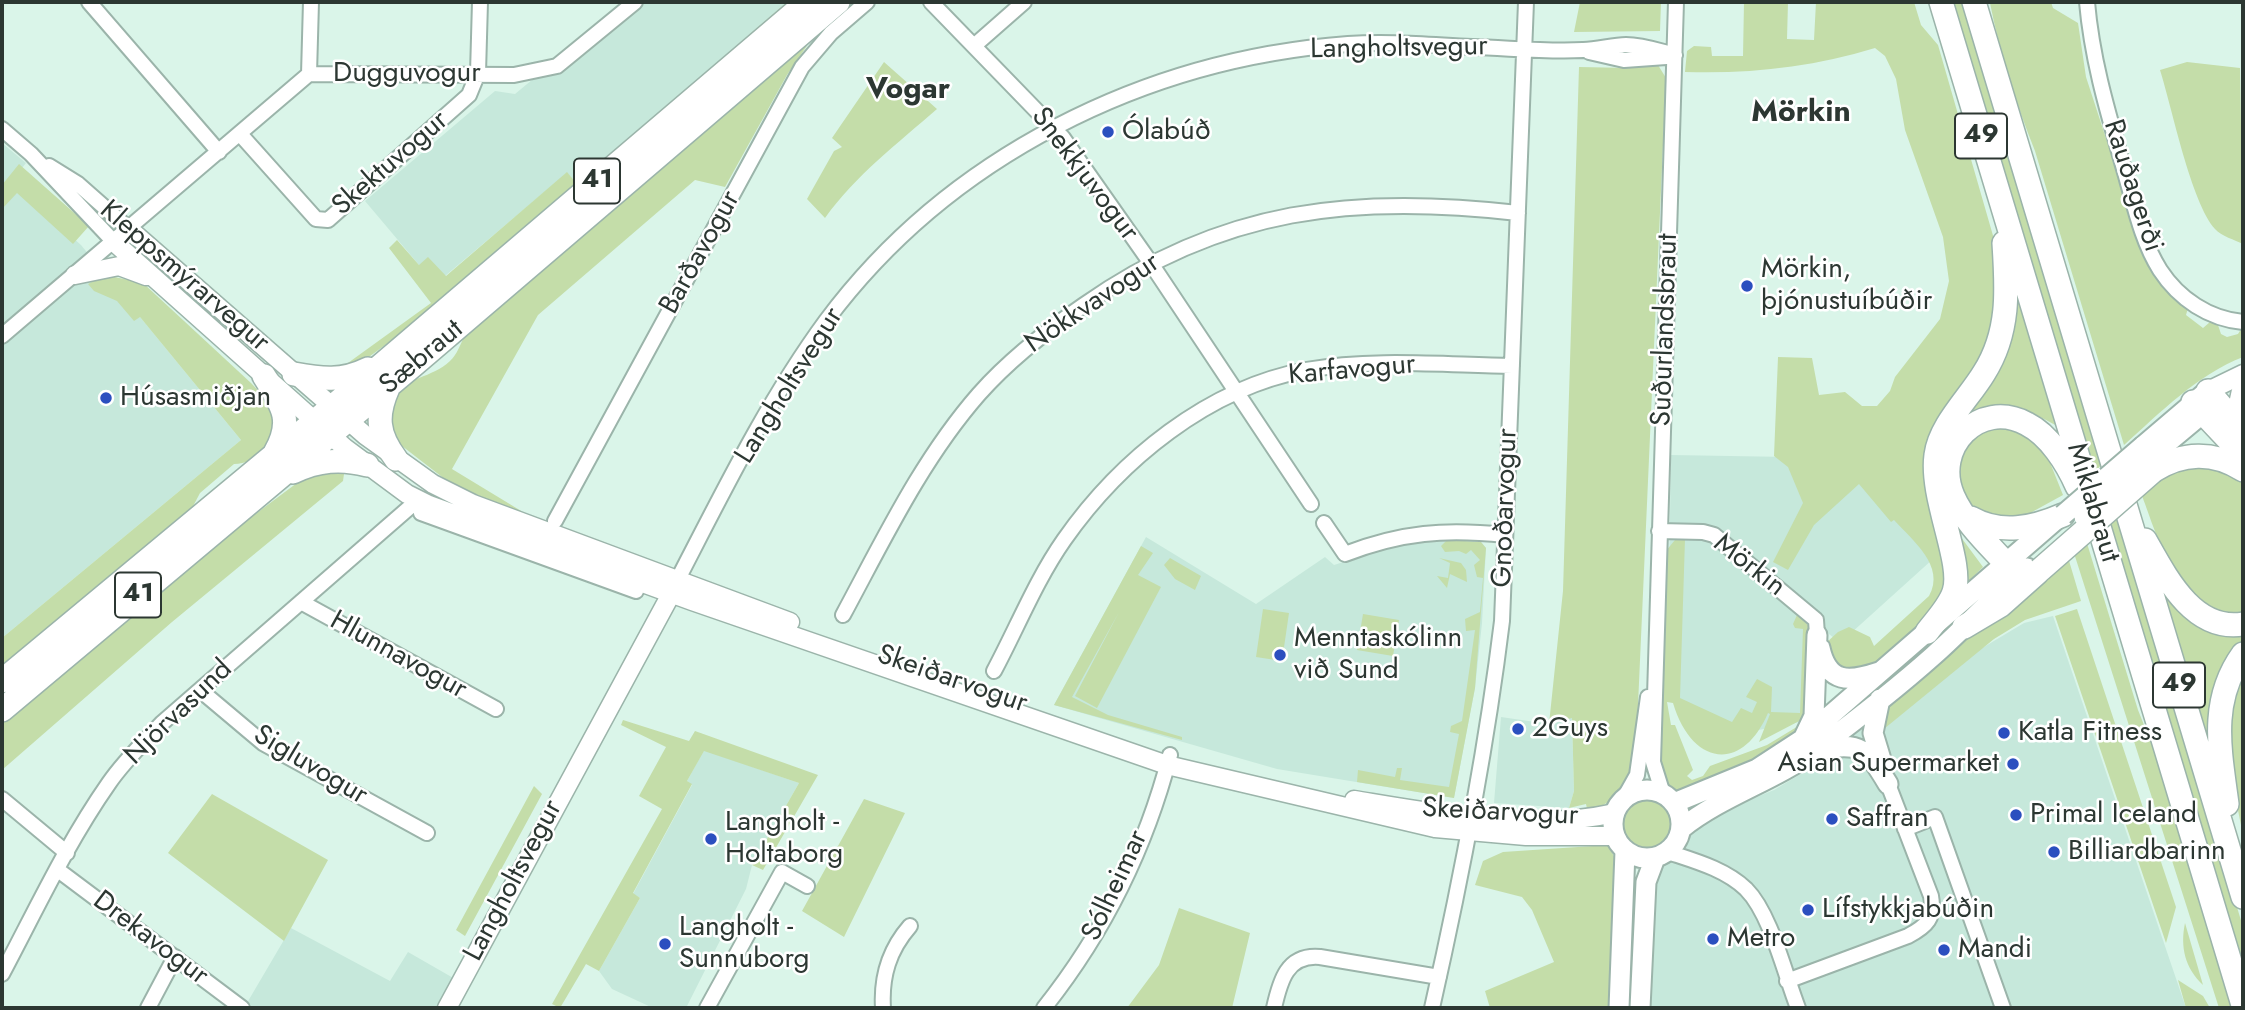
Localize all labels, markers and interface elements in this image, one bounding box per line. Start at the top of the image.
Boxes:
street label: Langholtsvegur [1310,31,1488,67]
street label: Dugguvogur [333,57,481,91]
district label: Vogar [866,73,950,109]
district label: Mörkin [1751,96,1851,132]
street label: Snekkjuvogur [1023,102,1145,248]
street label: Skektuvogur [326,104,456,224]
road number: 49 [1955,113,2007,158]
place label: Ólabúð [1122,115,1211,149]
street label: Rauðagerði [2095,116,2169,256]
marker: Ólabúð [1100,124,1116,140]
road number: 41 [574,158,620,204]
street label: Barðavogur [653,186,749,320]
street label: Kleppsmýrarvegur [92,194,276,360]
street label: Suðurlandsbraut [1646,233,1686,427]
street label: Nökkvavogur [1019,247,1167,361]
place label: Mörkin, þjónustuíbúðir [1761,253,1932,319]
marker: Mörkin, þjónustuíbúðir [1739,278,1755,294]
street label: Langholtsvegur [729,302,851,470]
street label: Sæbraut [373,313,471,403]
street label: Karfavogur [1287,349,1417,393]
place label: Húsasmiðjan [120,381,271,415]
marker: Húsasmiðjan [98,390,114,406]
street label: Gnoðarvogur [1486,428,1526,588]
street label: Miklabraut [2058,439,2126,567]
street label: Mörkin [1706,528,1792,604]
road number: 41 [115,572,161,618]
street label: Hlunnavogur [324,605,472,707]
place label: Menntaskólinn við Sund [1294,622,1462,688]
street label: Skeiðarvogur [873,639,1031,721]
marker: Menntaskólinn við Sund [1272,647,1288,663]
street label: Njörvasund [118,653,240,773]
road number: 49 [2153,663,2205,708]
place label: 2Guys [1532,712,1608,746]
place label: Katla Fitness [2018,716,2162,750]
street label: Sigluvogur [247,719,373,813]
marker: 2Guys [1510,721,1526,737]
marker: Katla Fitness [1996,725,2012,741]
place label: Asian Supermarket [1777,747,1999,781]
marker: Asian Supermarket [2005,756,2021,772]
street label: Skeiðarvogur [1421,792,1579,834]
street label: Langholtsvegur [457,795,571,967]
place label: Primal Iceland [2030,798,2197,832]
place label: Saffran [1846,802,1929,836]
place label: Langholt - Holtaborg [725,806,843,872]
marker: Primal Iceland [2008,807,2024,823]
marker: Saffran [1824,811,1840,827]
street label: Sólheimar [1076,825,1156,947]
marker: Langholt - Holtaborg [703,831,719,847]
place label: Billiardbarinn [2068,835,2226,869]
marker: Billiardbarinn [2046,844,2062,860]
street label: Drekavogur [86,885,214,993]
place label: Lífstykkjabúðin [1822,893,1994,927]
marker: Lífstykkjabúðin [1800,902,1816,918]
place label: Langholt - Sunnuborg [679,911,810,977]
place label: Metro [1727,922,1795,956]
marker: Metro [1705,931,1721,947]
place label: Mandi [1958,933,2032,967]
marker: Langholt - Sunnuborg [657,936,673,952]
marker: Mandi [1936,942,1952,958]

